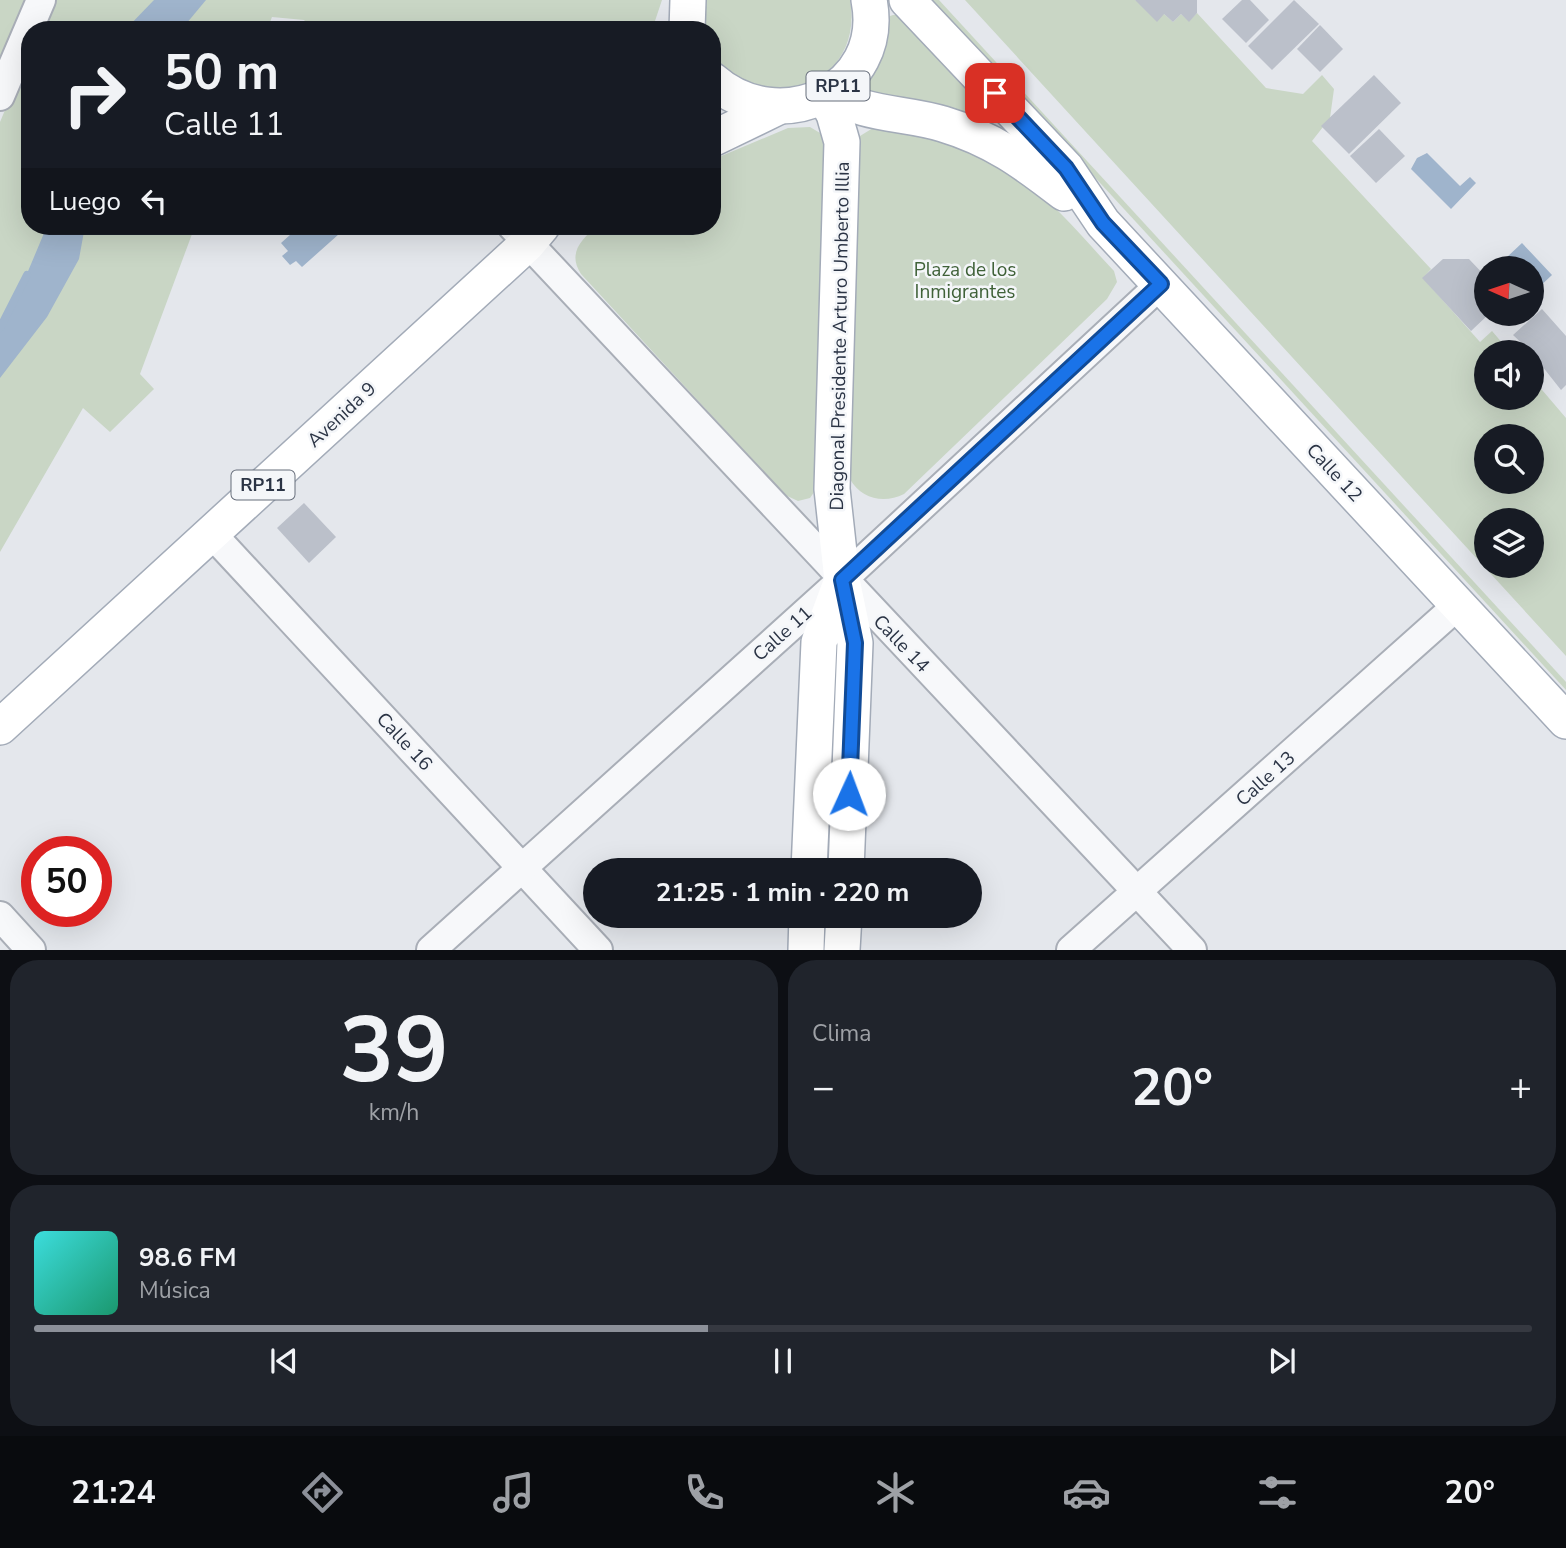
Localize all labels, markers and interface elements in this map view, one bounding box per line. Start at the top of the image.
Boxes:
text: 50 m [164,39,279,106]
icon: right [49,49,140,140]
pin [965,63,1025,123]
road number: RP11 [806,72,870,100]
icon: arrive [976,74,1014,112]
text: Calle 11 [164,103,284,146]
street label: Diagonal Presidente Arturo Umberto Illia [824,161,856,511]
icon: left [135,182,173,220]
text: Luego [49,184,121,219]
north arrow [1474,256,1544,326]
map controls [1474,256,1544,578]
park label: Plaza de los Inmigrantes [914,257,1016,305]
button: sound [1474,340,1544,410]
street label: Avenida 9 [301,376,382,453]
button: search [1474,424,1544,494]
street label: Calle 12 [1300,438,1368,508]
road number: RP11 [232,471,294,500]
button: layers [1474,508,1544,578]
street label: Calle 11 [747,600,818,667]
street label: Calle 14 [867,609,935,678]
street label: Calle 16 [370,707,438,777]
street label: Calle 13 [1230,745,1301,812]
position arrow [812,757,886,831]
speed limit sign: 50 [21,836,112,927]
text: 21:25 · 1 min · 220 m [656,875,909,910]
text: 39 [339,989,449,1113]
text: Clima [812,1018,872,1049]
text: 20° [1131,1052,1213,1123]
text: − [812,1062,835,1113]
text: + [1509,1062,1532,1113]
text: km/h [369,1097,419,1128]
text: 98.6 FM [139,1240,236,1275]
text: Música [139,1275,211,1306]
icon: previous [265,1342,303,1380]
icon: pause [764,1342,802,1380]
icon: next [1263,1342,1301,1380]
icon: directions [298,1468,347,1517]
icon: music [489,1468,538,1517]
icon: phone [680,1468,729,1517]
icon: climate [871,1468,920,1517]
icon: car [1062,1468,1111,1517]
icon: filters [1253,1468,1302,1517]
text: 21:24 [71,1471,156,1514]
text: 20° [1444,1471,1495,1514]

